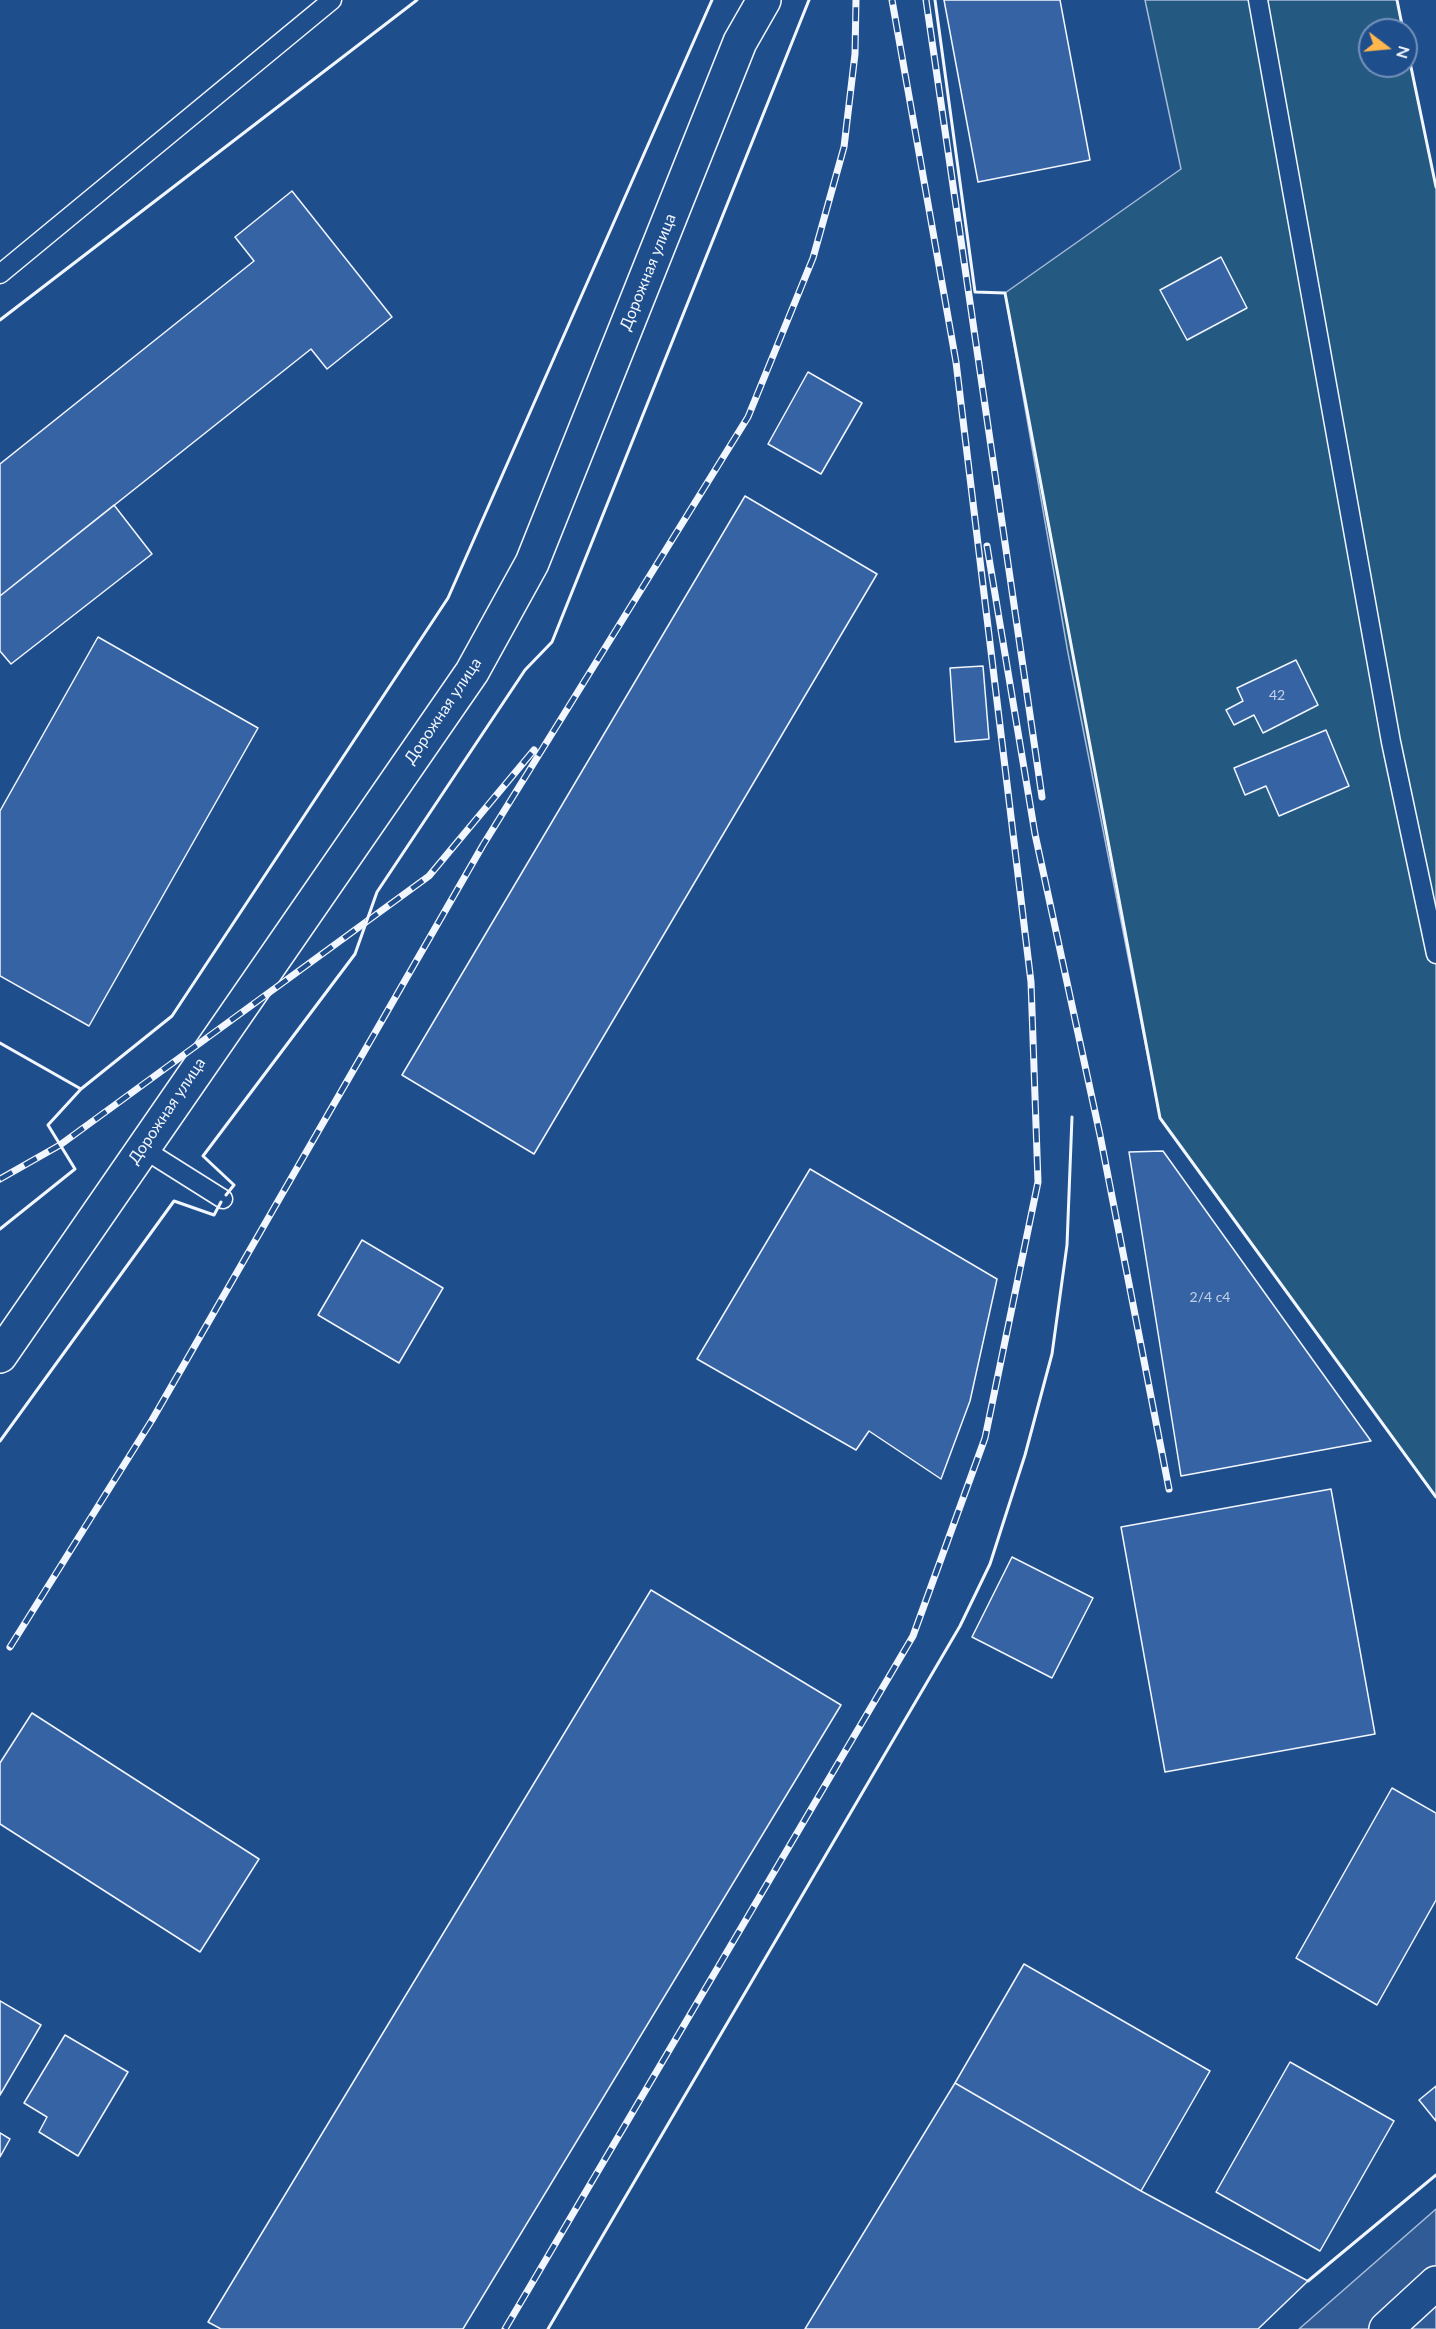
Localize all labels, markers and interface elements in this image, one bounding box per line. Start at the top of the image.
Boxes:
north arrow [1358,18,1418,78]
text: N [1393,44,1415,61]
street label: Дорожная улица [616,211,680,333]
street label: Дорожная улица [400,654,486,768]
house number: 42 [1269,687,1285,703]
street label: Дорожная улица [124,1054,210,1168]
house number: 2/4 с4 [1190,1289,1230,1305]

